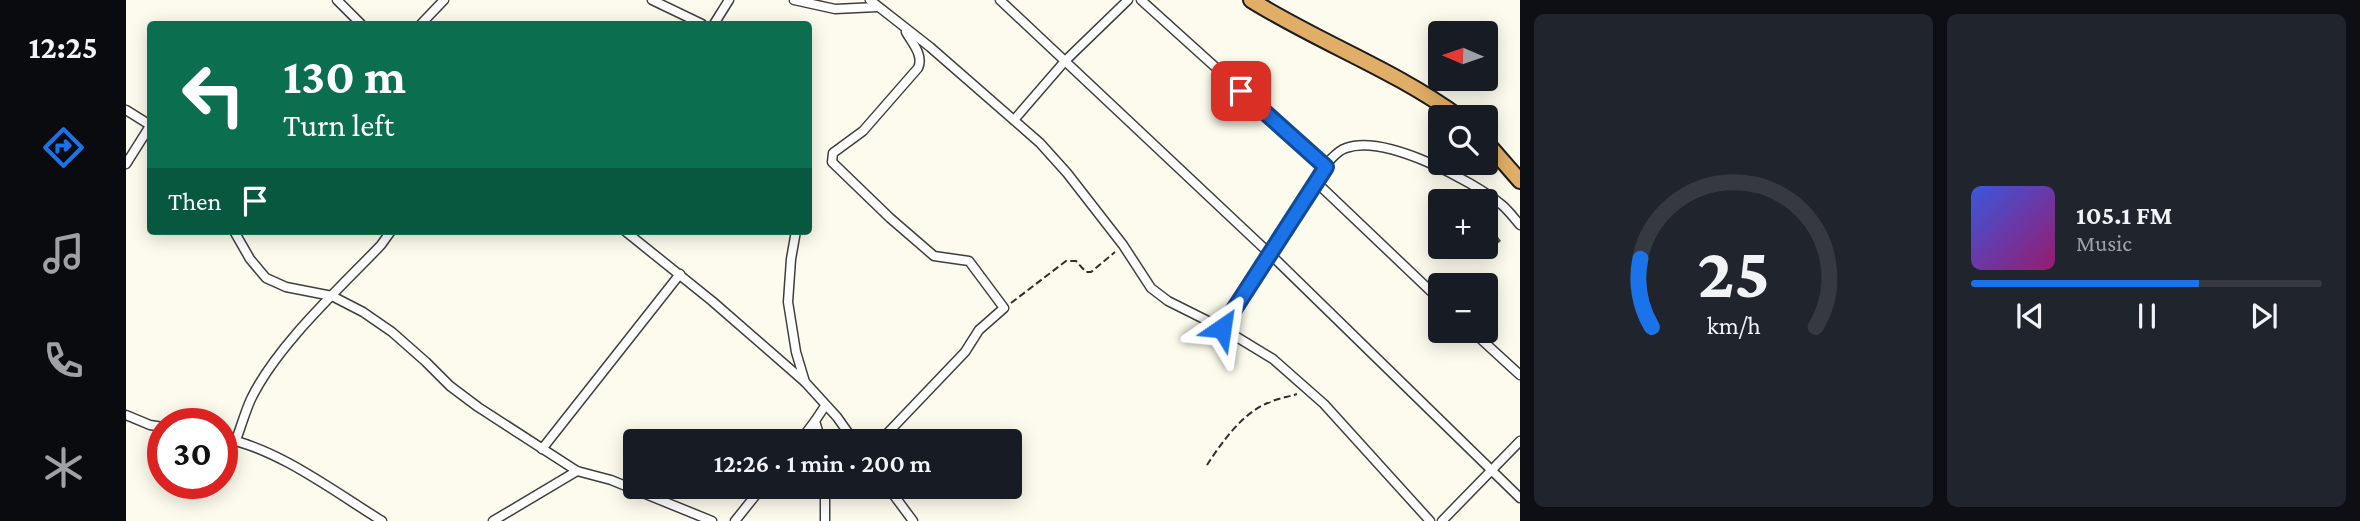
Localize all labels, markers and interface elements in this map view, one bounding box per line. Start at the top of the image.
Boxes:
north arrow [1428,21,1498,91]
map controls [1428,21,1498,343]
text: 12:25 [28,29,98,65]
icon: left [168,49,259,140]
text: 130 m [283,49,406,104]
pin [1211,61,1271,121]
icon: arrive [1222,72,1260,110]
button: search [1428,105,1498,175]
text: Turn left [283,107,394,143]
icon: directions [39,123,88,172]
icon: arrive [236,182,274,220]
text: Then [168,187,222,216]
button: + [1428,189,1498,259]
text: 105.1 FM [2076,201,2172,230]
icon: music [39,229,88,278]
text: Music [2076,230,2132,256]
text: 25 [1697,232,1770,313]
button: − [1428,273,1498,343]
position arrow [1185,291,1259,365]
icon: previous [2011,297,2049,335]
icon: pause [2128,297,2166,335]
icon: next [2245,297,2283,335]
text: km/h [1707,311,1760,338]
icon: phone [39,336,88,385]
speed limit sign: 30 [147,408,238,499]
icon: climate [39,443,88,492]
text: 12:26 · 1 min · 200 m [714,449,931,478]

